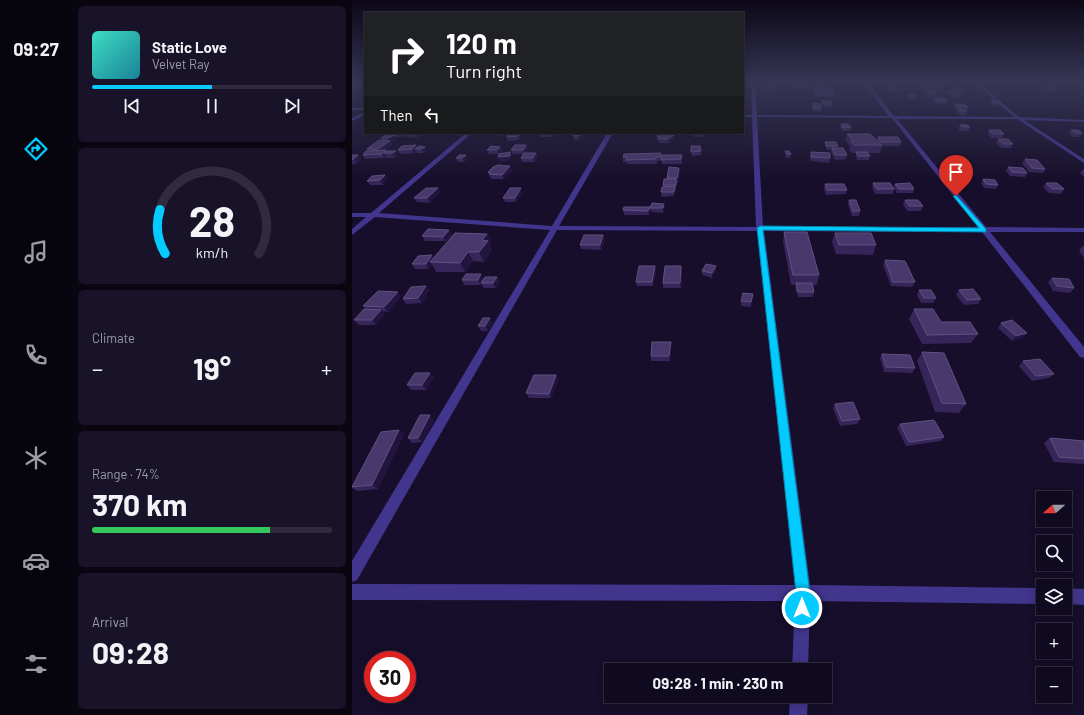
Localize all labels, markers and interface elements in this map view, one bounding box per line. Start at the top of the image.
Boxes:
text: 120 m [446,26,517,60]
icon: right [380,28,432,80]
text: 09:27 [13,38,59,60]
text: Static Love [152,38,227,56]
text: Velvet Ray [152,56,210,72]
text: Turn right [446,60,522,82]
icon: previous [121,95,143,117]
icon: pause [201,95,223,117]
icon: next [281,95,303,117]
icon: left [421,104,443,126]
text: Then [380,106,413,124]
icon: directions [22,135,50,163]
pin [939,155,973,196]
icon: arrive [945,161,967,183]
text: 28 [189,194,235,244]
icon: music [22,238,50,266]
text: km/h [196,243,228,260]
text: Climate [92,330,135,346]
icon: phone [22,341,50,369]
text: 19° [193,350,231,386]
text: − [92,355,103,381]
text: + [321,355,332,381]
icon: climate [22,444,50,472]
text: Range · 74% [92,466,160,482]
text: 370 km [92,486,187,522]
north arrow [1036,491,1072,527]
map controls [1036,491,1072,703]
button: search [1036,535,1072,571]
icon: car [22,547,50,575]
button: layers [1036,579,1072,615]
position arrow [781,587,823,629]
text: Arrival [92,614,128,630]
button: + [1036,623,1072,659]
text: 09:28 [92,634,169,670]
icon: filters [22,650,50,678]
speed limit sign: 30 [364,651,416,703]
button: − [1036,667,1072,703]
text: 09:28 · 1 min · 230 m [653,674,783,692]

